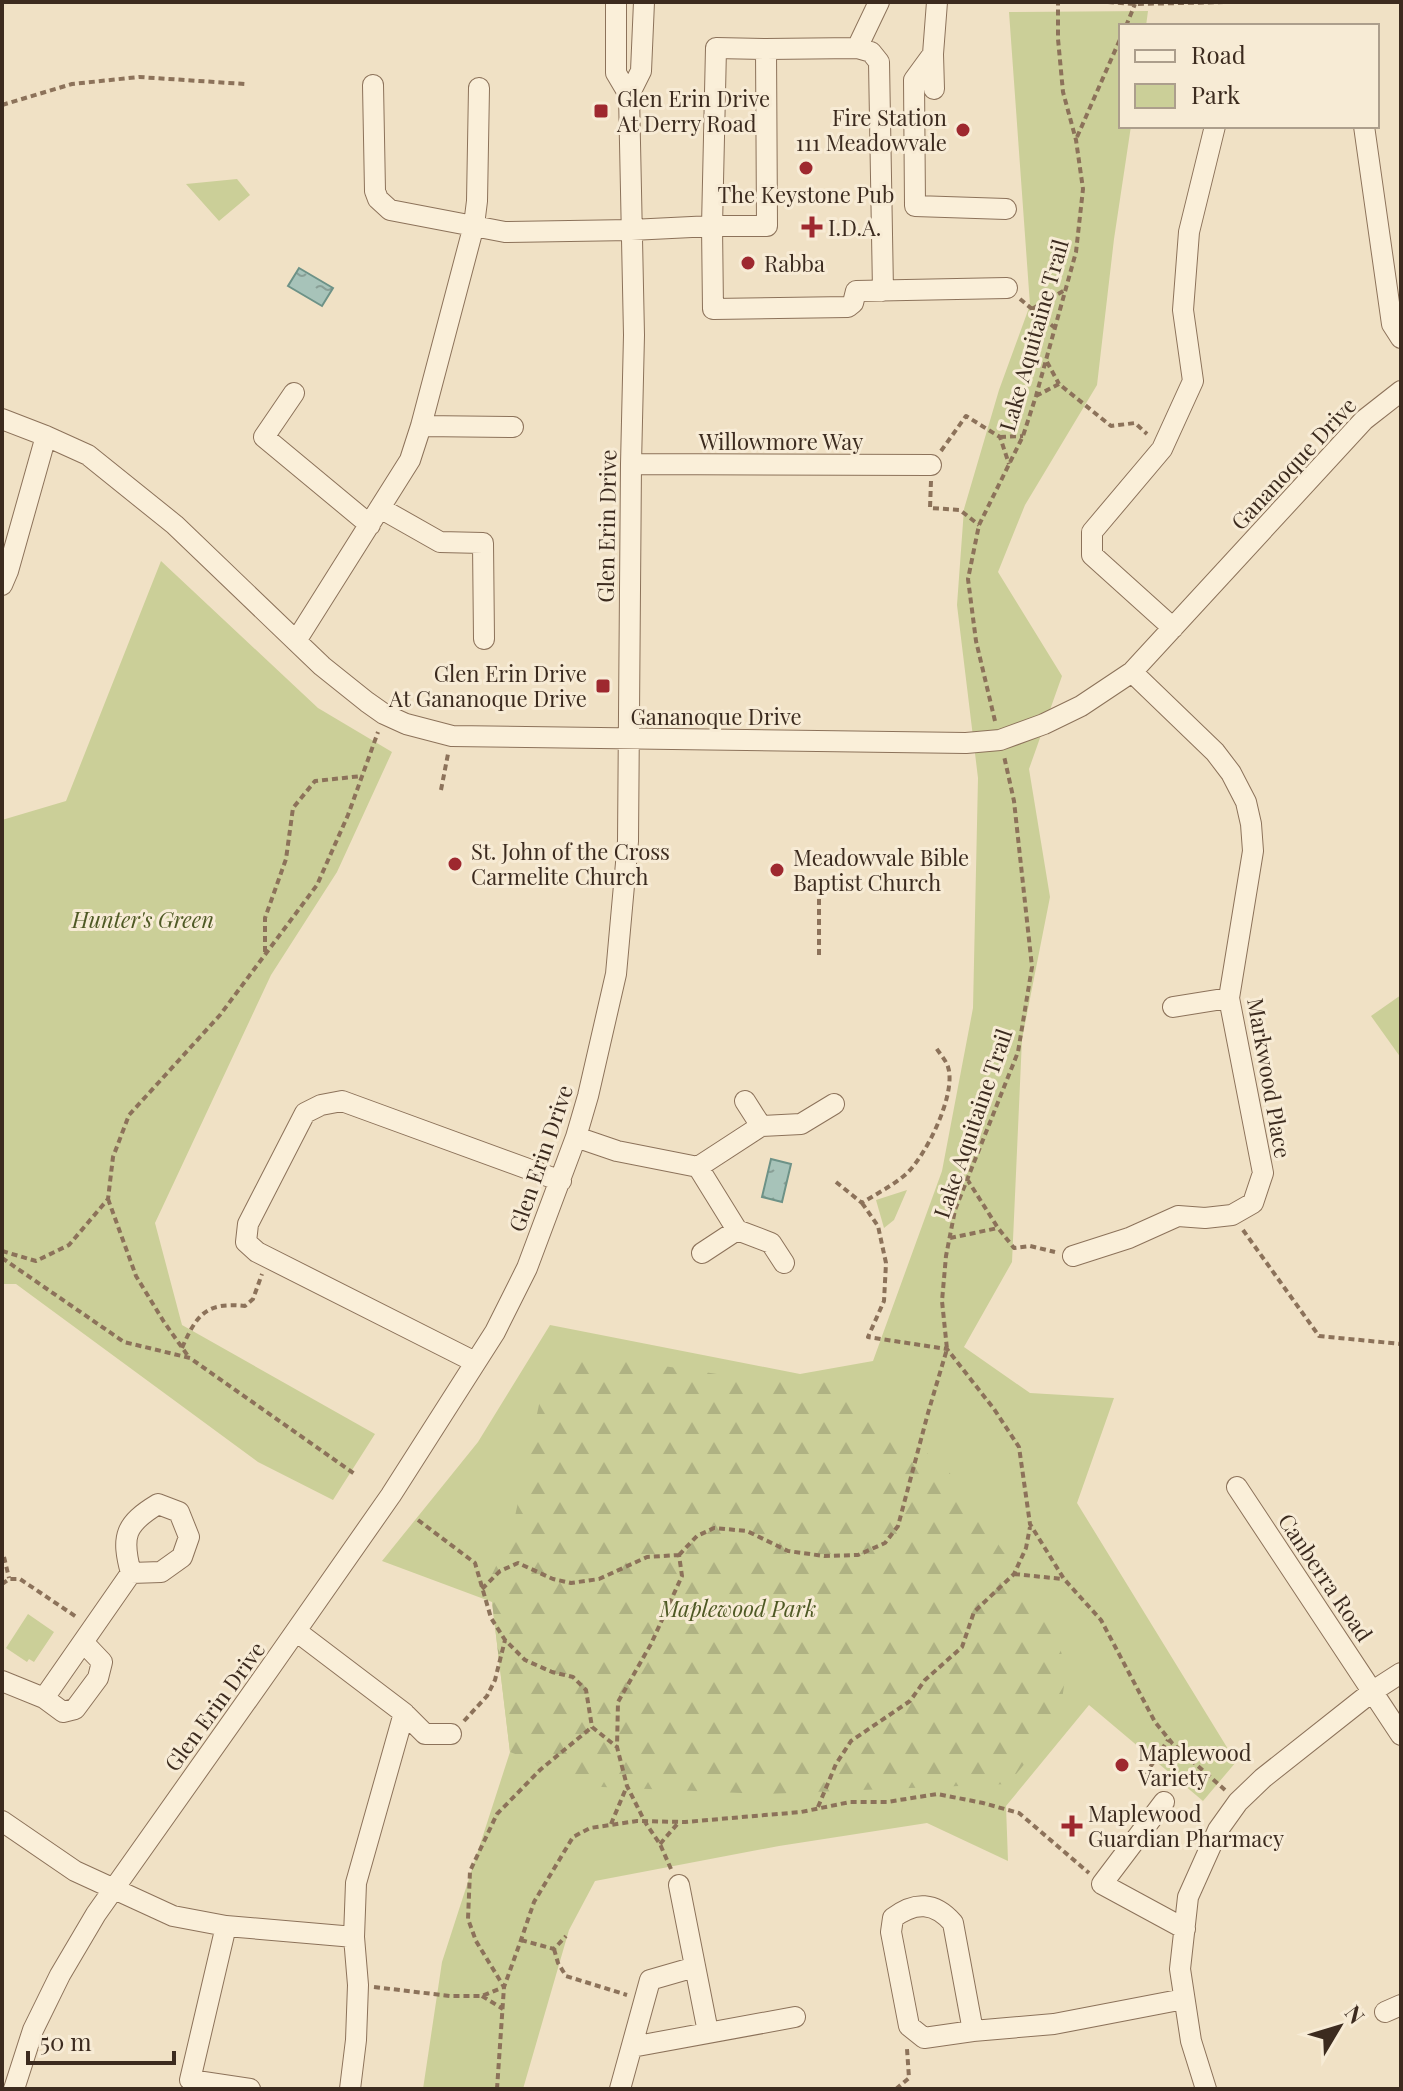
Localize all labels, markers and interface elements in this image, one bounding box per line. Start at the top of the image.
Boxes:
legend [1119,24,1379,128]
text: Road [1191,38,1246,70]
text: Park [1191,78,1241,110]
place label: Glen Erin Drive At Derry Road [616,83,770,138]
marker: Glen Erin Drive At Derry Road [592,102,610,120]
place label: Fire Station 111 Meadowvale [796,102,947,157]
marker: Fire Station 111 Meadowvale [954,121,972,139]
marker: The Keystone Pub [797,159,815,177]
place label: The Keystone Pub [718,179,894,209]
place label: I.D.A. [828,212,881,242]
marker: I.D.A. [803,218,821,236]
street label: Lake Aquitaine Trail [991,236,1075,434]
place label: Rabba [764,248,825,278]
marker: Rabba [739,254,757,272]
street label: Gananoque Drive [1224,390,1362,536]
street label: Willowmore Way [698,426,863,456]
street label: Glen Erin Drive [590,449,622,603]
place label: Glen Erin Drive At Gananoque Drive [388,658,587,713]
marker: Glen Erin Drive At Gananoque Drive [594,677,612,695]
street label: Gananoque Drive [630,701,802,731]
place label: St. John of the Cross Carmelite Church [471,836,670,891]
place label: Meadowvale Bible Baptist Church [793,842,969,897]
marker: St. John of the Cross Carmelite Church [446,855,464,873]
marker: Meadowvale Bible Baptist Church [768,861,786,879]
park label: Hunter's Green [71,904,214,934]
street label: Markwood Place [1241,995,1299,1161]
street label: Lake Aquitaine Trail [926,1024,1018,1222]
street label: Glen Erin Drive [501,1081,579,1235]
street label: Canberra Road [1272,1507,1380,1647]
park label: Maplewood Park [659,1593,816,1623]
street label: Glen Erin Drive [157,1635,271,1777]
place label: Maplewood Variety [1137,1737,1252,1792]
marker: Maplewood Variety [1113,1756,1131,1774]
place label: Maplewood Guardian Pharmacy [1088,1798,1284,1853]
marker: Maplewood Guardian Pharmacy [1063,1817,1081,1835]
north arrow [1299,1987,1379,2067]
text: N [1339,1999,1372,2030]
scale bar [28,2015,174,2065]
text: 50 m [40,2025,92,2057]

